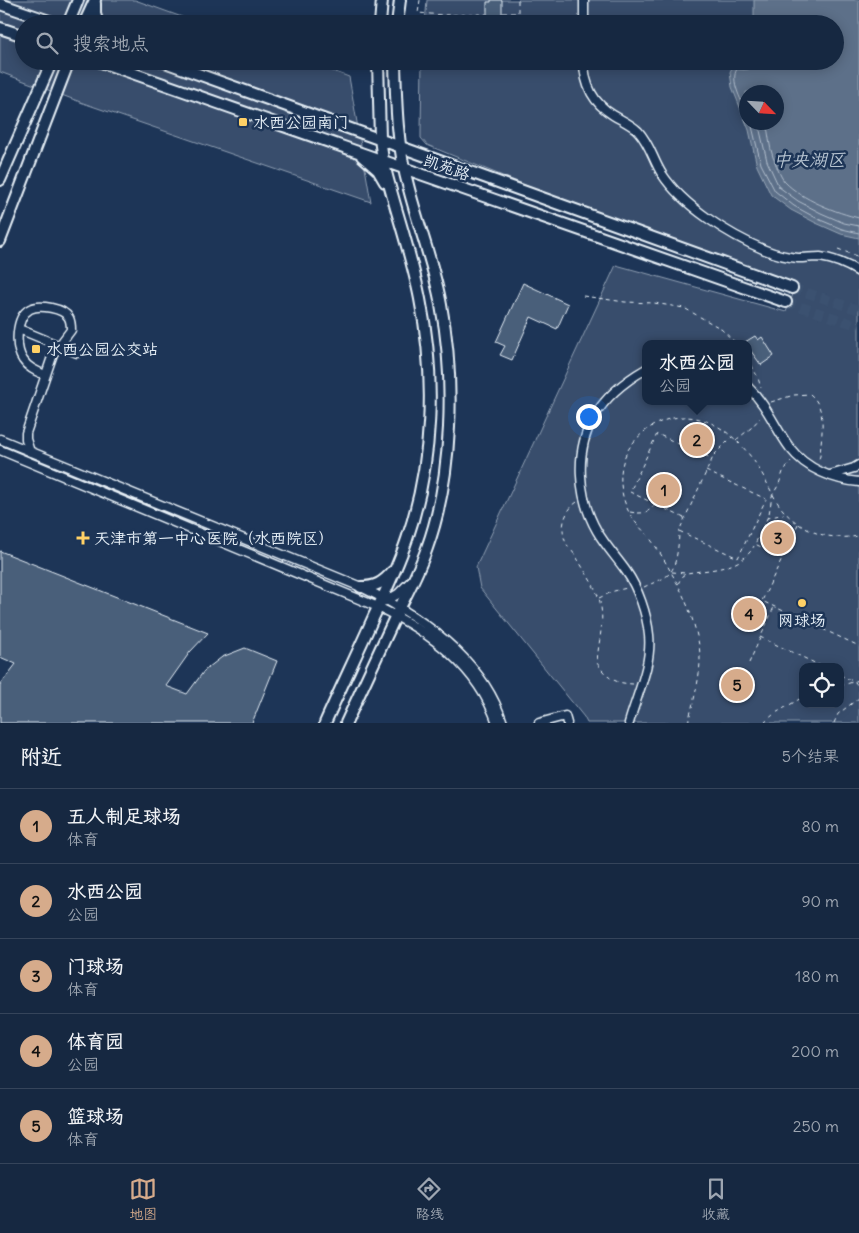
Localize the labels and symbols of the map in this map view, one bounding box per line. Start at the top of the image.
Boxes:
north arrow [739,85,784,130]
place label: 水西公园南门 [253,112,349,132]
marker: 水西公园南门 [237,116,249,128]
water label: 中央湖区 [773,148,846,171]
street label: 凯苑路 [421,150,473,184]
place label: 水西公园公交站 [46,339,158,359]
marker: 水西公园公交站 [30,343,42,355]
your location [576,404,602,430]
pin: 2 [681,421,713,459]
pin: 1 [648,471,680,509]
pin: 3 [762,519,794,557]
place label: 天津市第一中心医院（水西院区） [94,528,334,548]
marker: 天津市第一中心医院（水西院区） [76,531,90,545]
pin: 4 [733,595,765,633]
marker: 网球场 [796,597,808,609]
place label: 网球场 [778,610,826,630]
pin: 5 [721,666,753,704]

